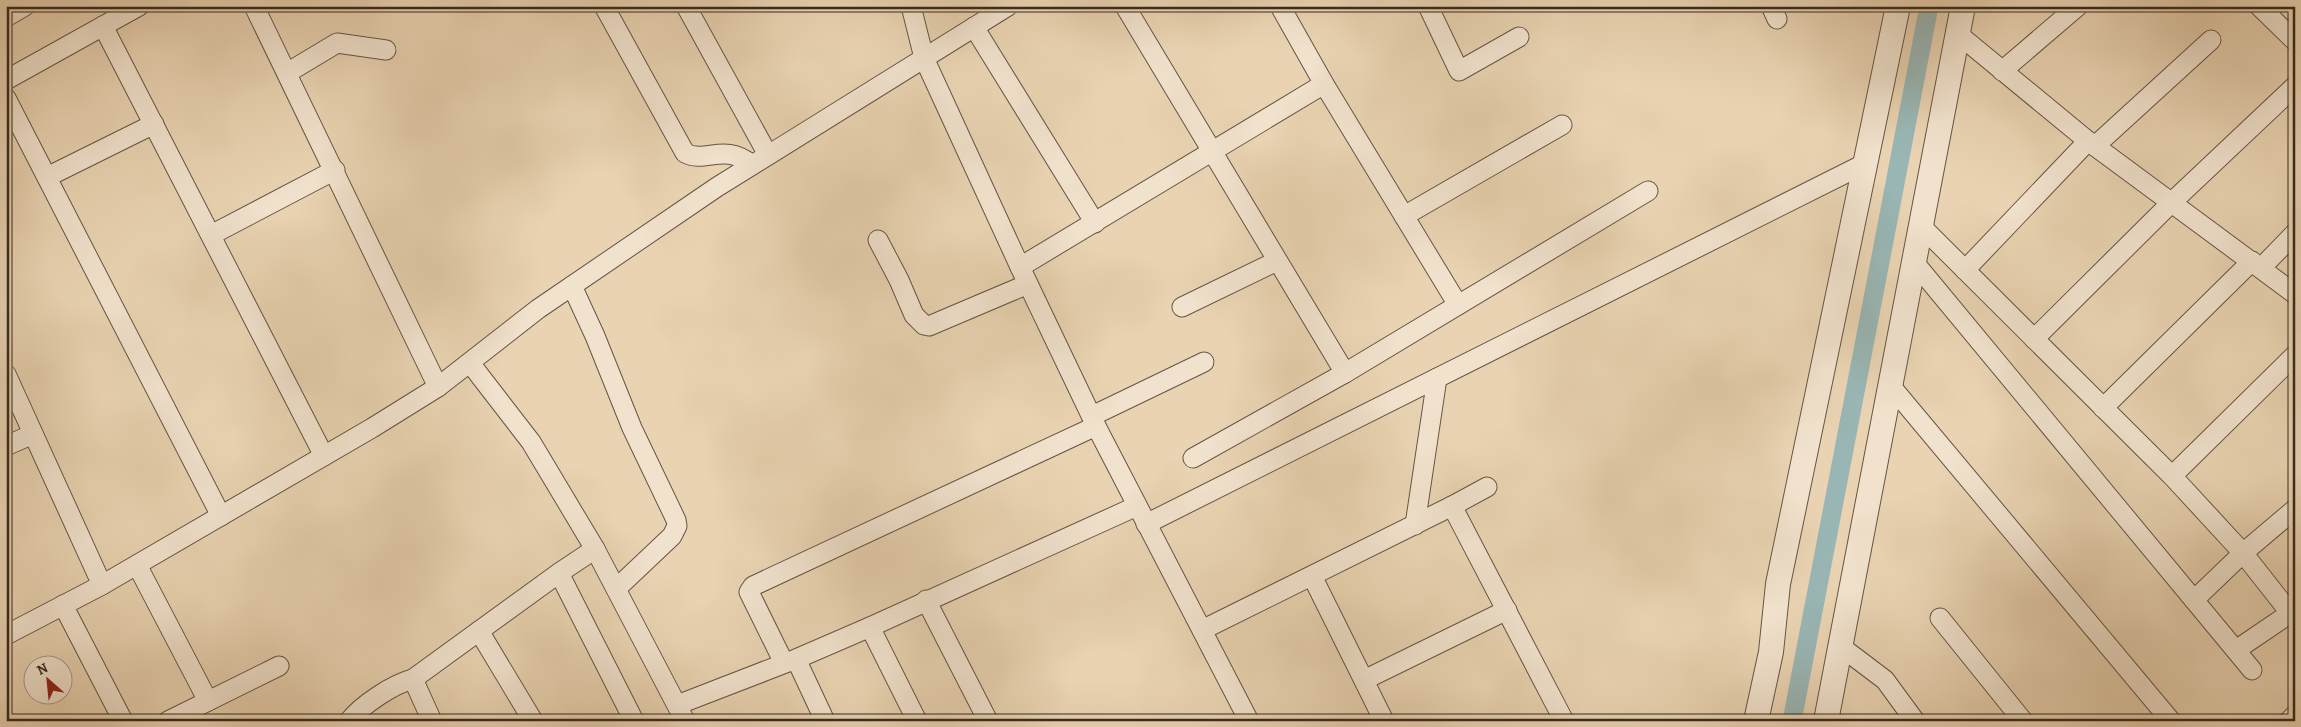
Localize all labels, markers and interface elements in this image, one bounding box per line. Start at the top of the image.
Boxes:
north arrow [22,654,72,704]
text: N [33,658,51,680]

